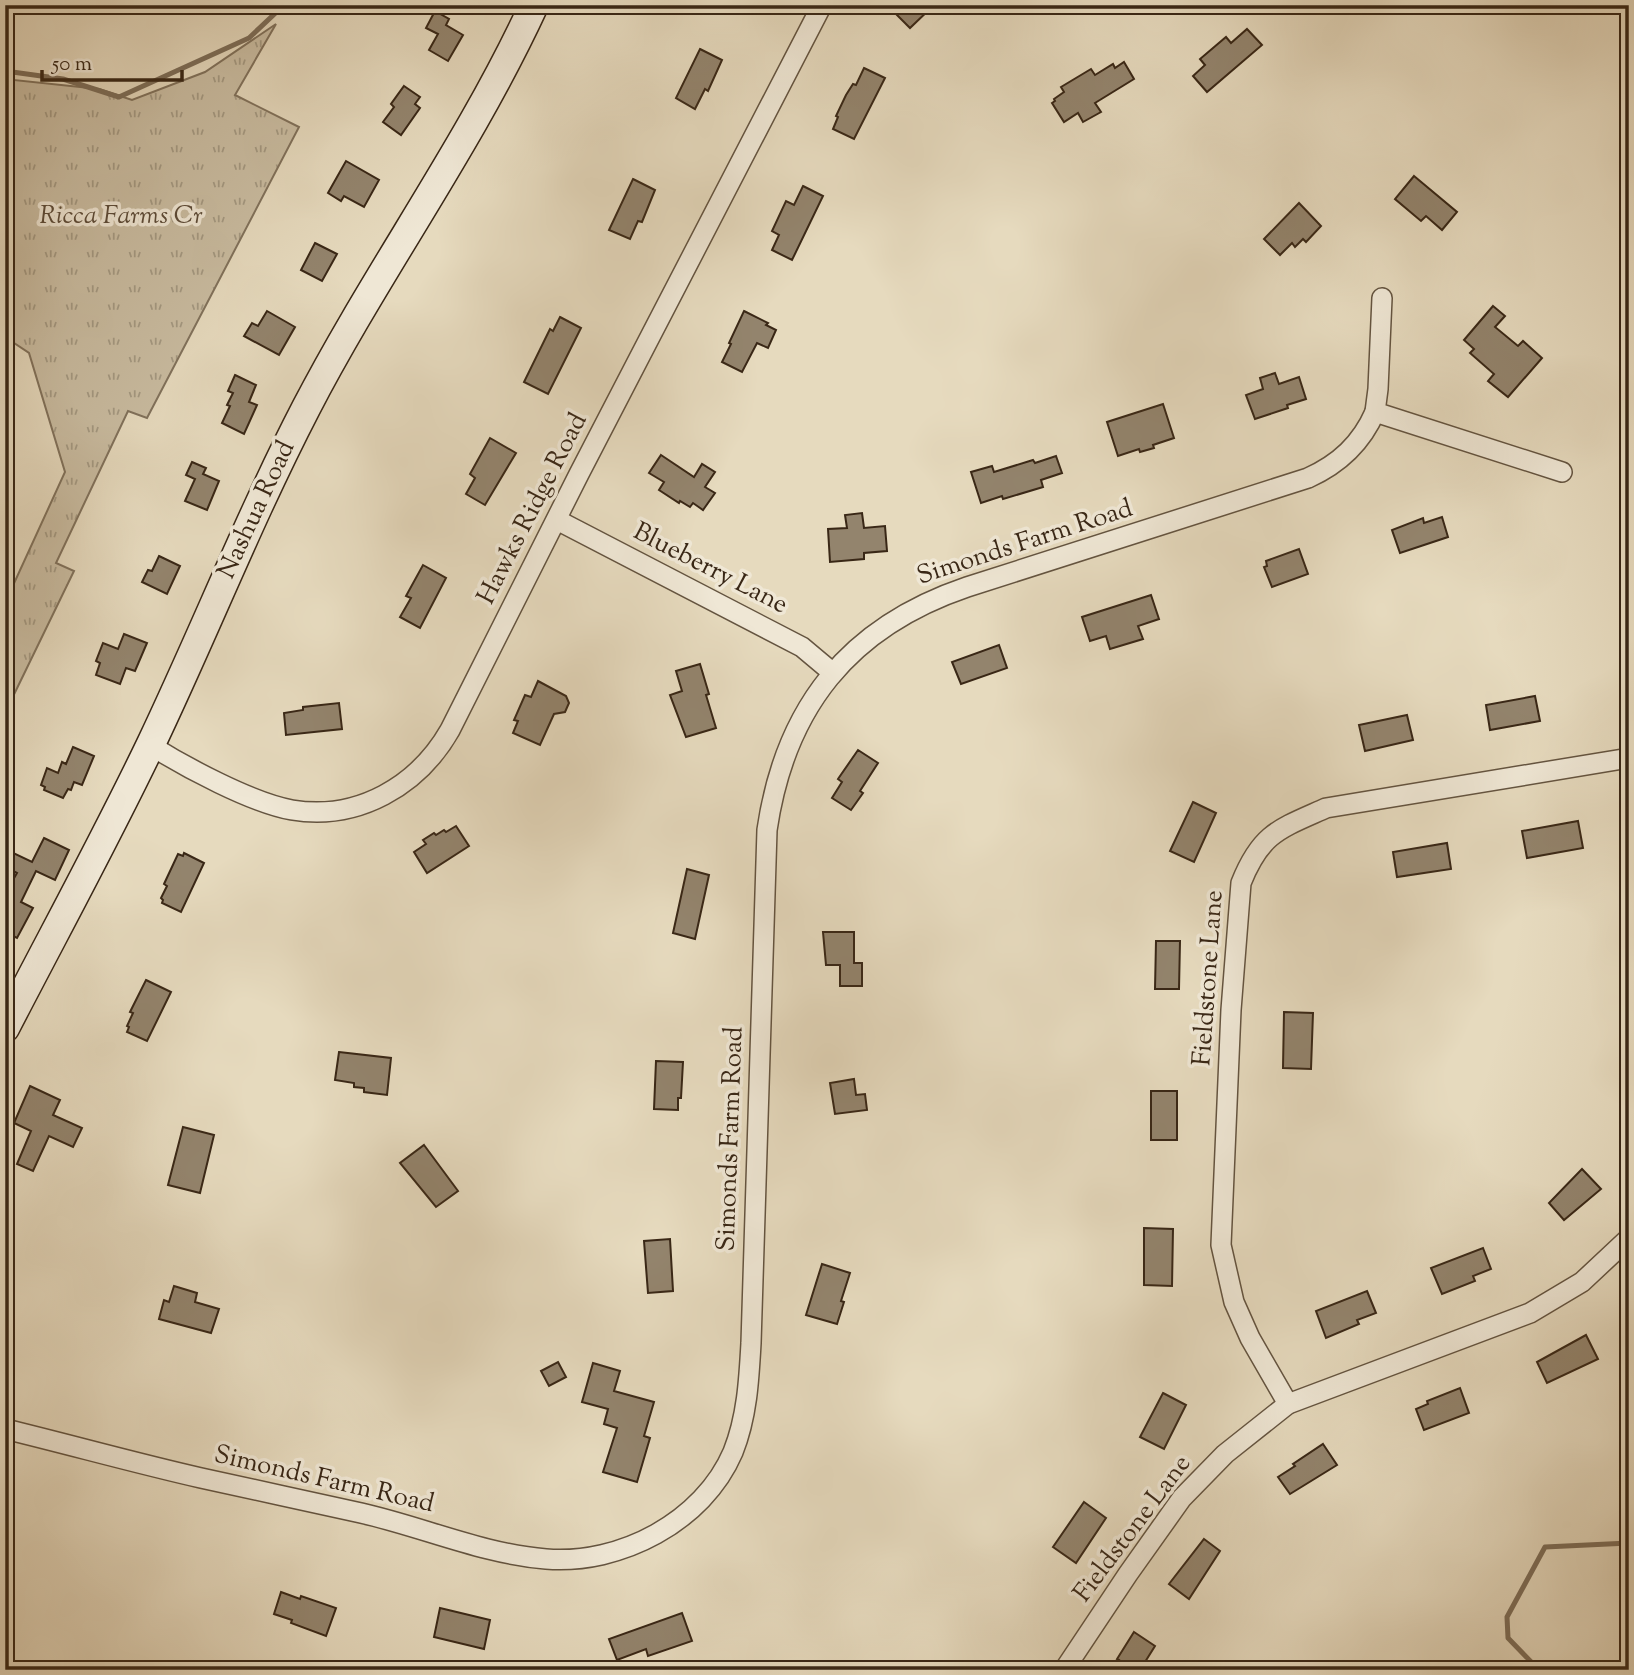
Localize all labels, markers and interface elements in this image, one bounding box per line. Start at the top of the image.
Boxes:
scale bar [42,38,182,82]
text: 50 m [51,50,92,80]
park label: Ricca Farms Cr [39,198,203,235]
street label: Hawks Ridge Road [469,407,597,611]
street label: Nashua Road [209,434,305,585]
street label: Simonds Farm Road [912,491,1138,595]
street label: Blueberry Lane [626,514,794,624]
street label: Fieldstone Lane [1184,889,1234,1067]
street label: Simonds Farm Road [709,1026,753,1252]
street label: Simonds Farm Road [210,1437,438,1523]
street label: Fieldstone Lane [1065,1448,1201,1610]

